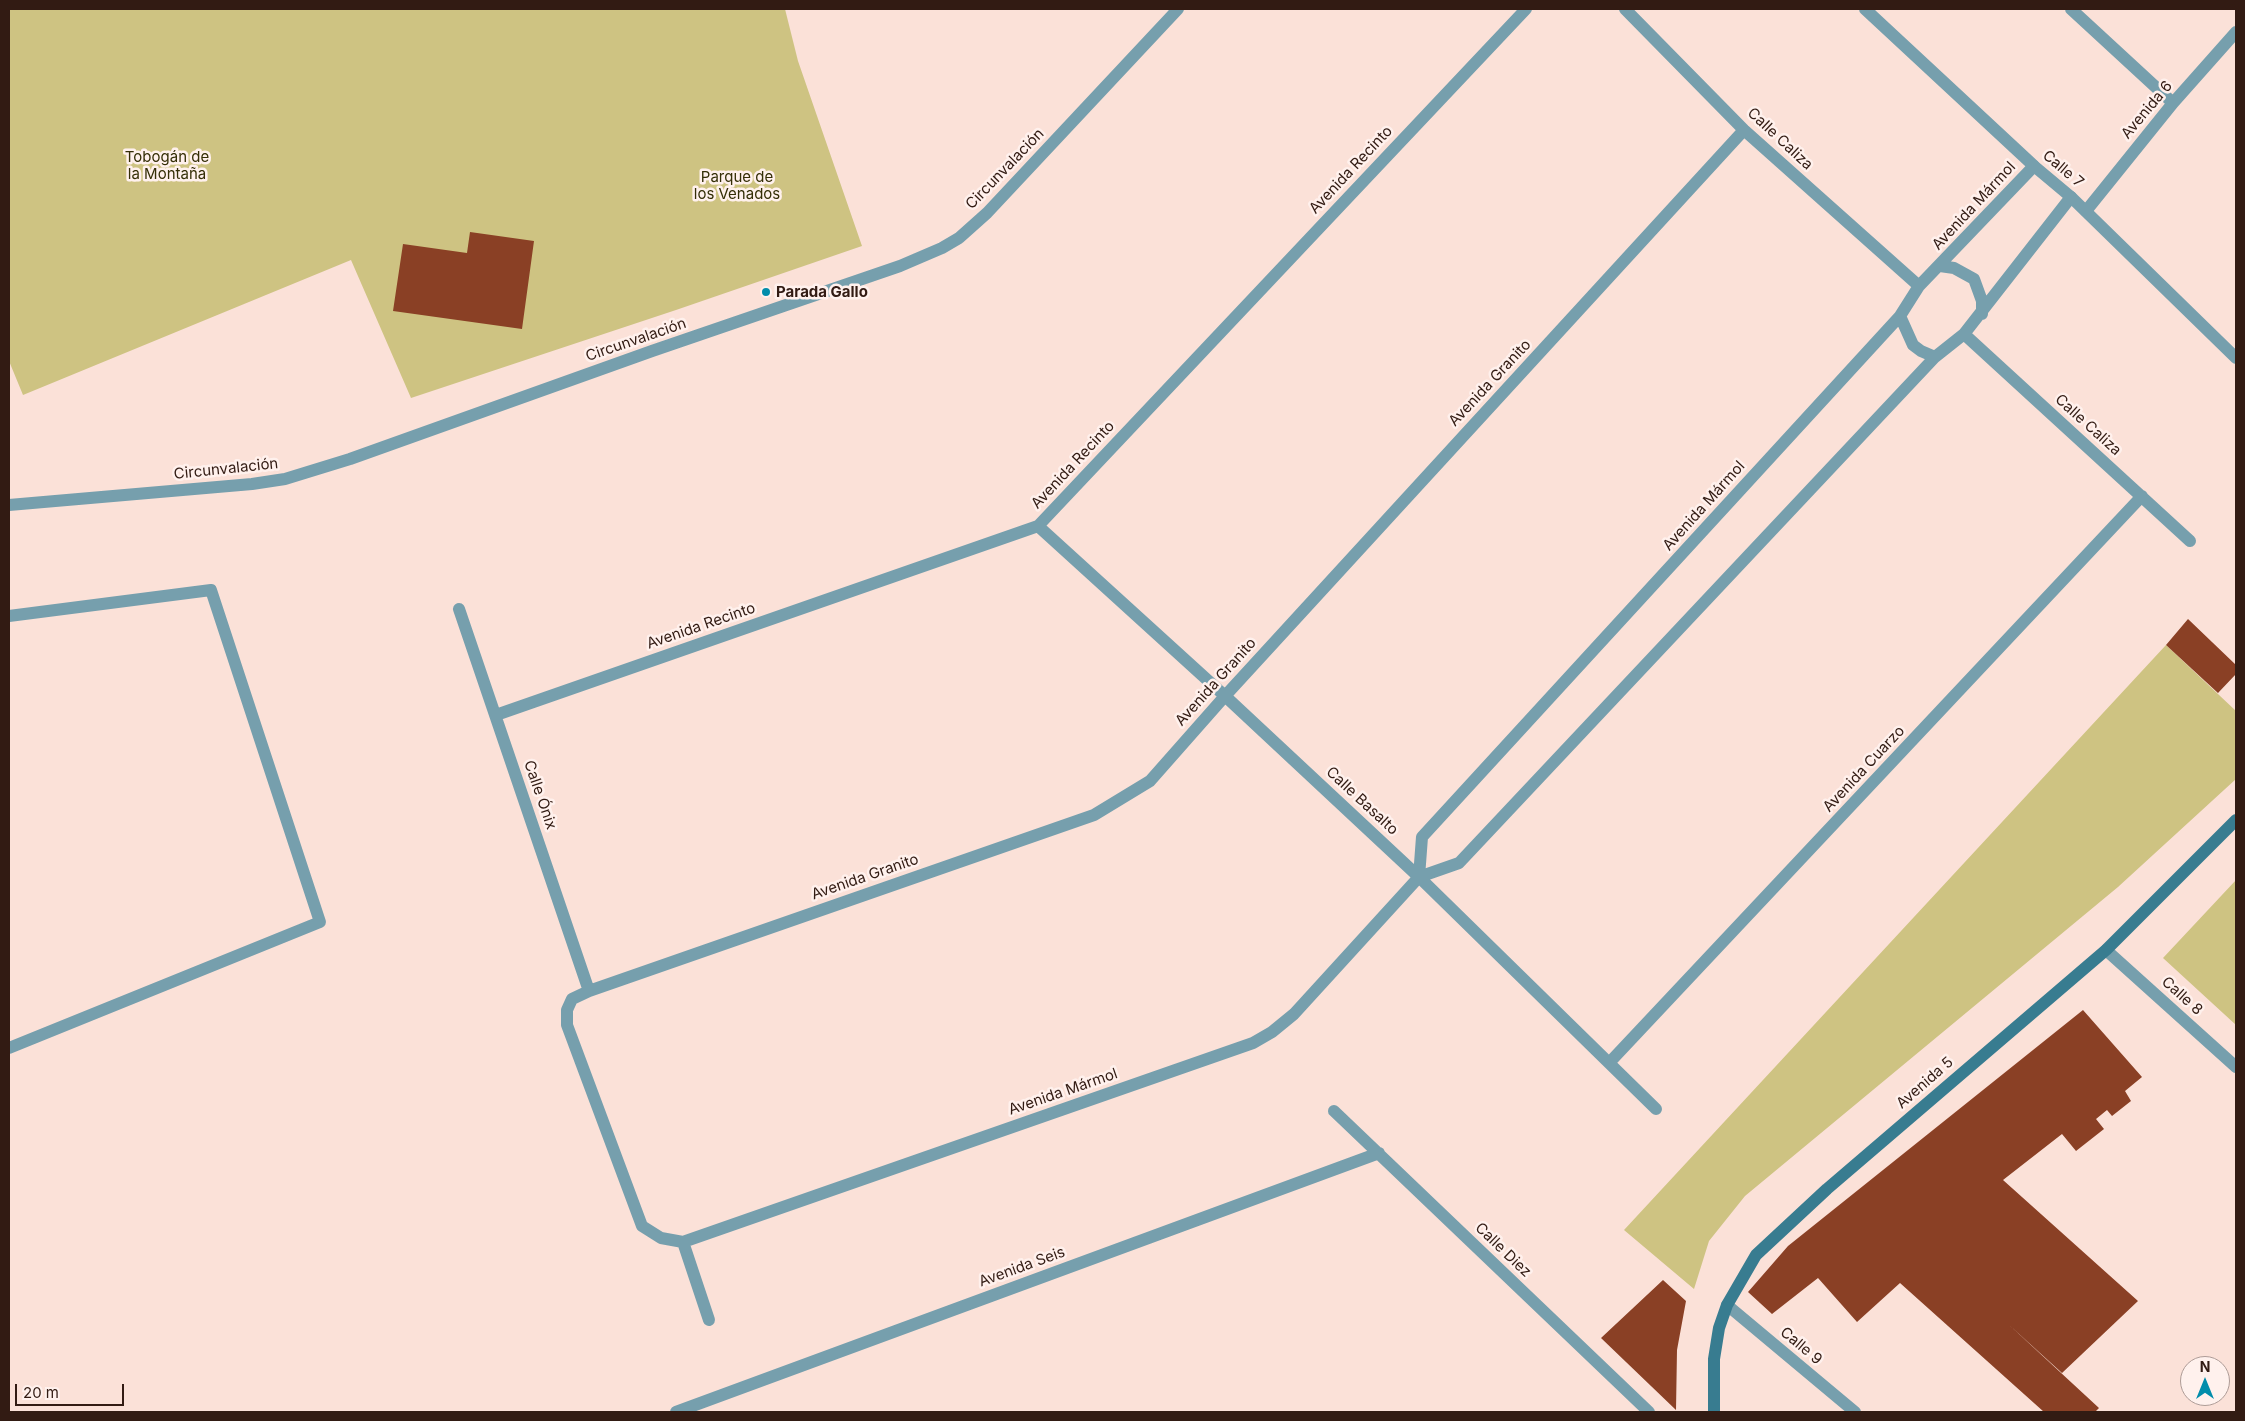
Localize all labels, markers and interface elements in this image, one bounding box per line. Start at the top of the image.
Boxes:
street label: Avenida 6 [2118,77,2176,143]
street label: Calle Caliza [1744,104,1816,174]
street label: Avenida Recinto [1306,122,1396,218]
street label: Circunvalación [962,125,1048,213]
street label: Calle 7 [2039,147,2087,191]
park label: Tobogán de la Montaña [125,148,209,183]
street label: Avenida Mármol [1928,158,2020,254]
park label: Parque de los Venados [694,168,780,203]
place label: Parada Gallo [776,283,868,301]
marker: Parada Gallo [760,286,772,298]
street label: Circunvalación [583,314,689,366]
street label: Avenida Granito [1445,336,1535,430]
street label: Calle Caliza [2051,391,2125,459]
street label: Avenida Recinto [1028,417,1118,513]
street label: Circunvalación [173,455,279,483]
street label: Avenida Mármol [1659,458,1749,554]
street label: Avenida Recinto [644,599,758,653]
street label: Avenida Granito [1172,634,1260,730]
street label: Avenida Cuarzo [1819,722,1909,816]
street label: Calle Ónix [520,758,560,832]
street label: Calle Basalto [1322,763,1402,839]
street label: Avenida Granito [809,850,921,904]
street label: Calle 8 [2158,973,2206,1019]
street label: Avenida 5 [1893,1053,1957,1113]
street label: Avenida Mármol [1006,1065,1120,1119]
street label: Calle Diez [1471,1219,1535,1281]
street label: Avenida Seis [976,1243,1068,1291]
street label: Calle 9 [1776,1323,1826,1369]
north arrow [2180,1356,2230,1406]
text: N [2200,1358,2210,1375]
scale bar [18,1374,126,1406]
text: 20 m [23,1383,59,1402]

